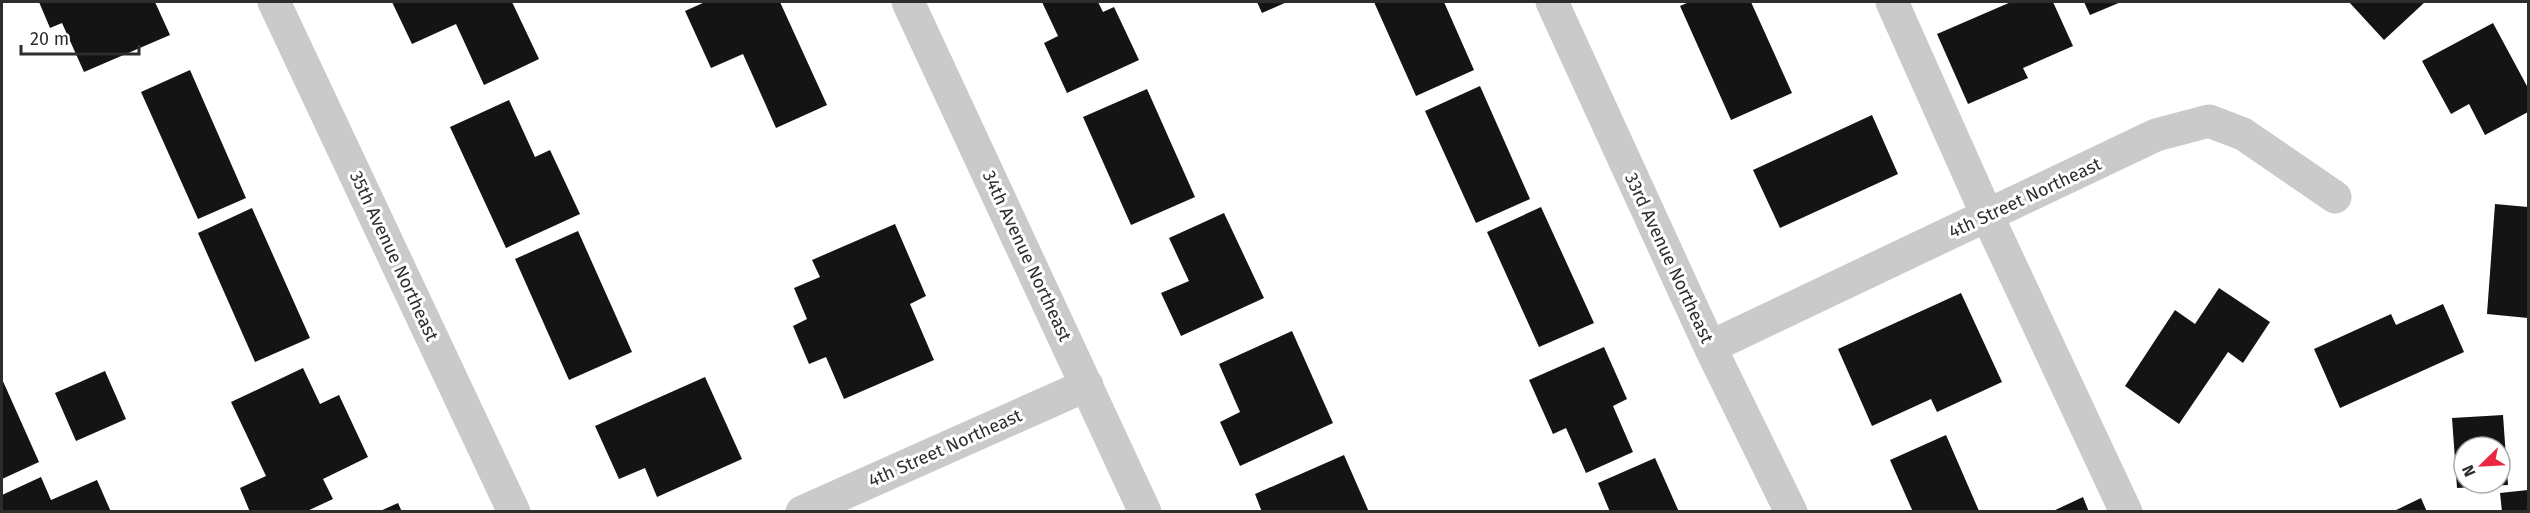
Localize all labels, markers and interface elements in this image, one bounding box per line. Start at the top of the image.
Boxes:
scale bar [21,18,140,56]
text: 20 m [30,28,69,50]
street label: 4th Street Northeast [1945,153,2105,243]
street label: 35th Avenue Northeast [345,167,443,345]
street label: 34th Avenue Northeast [978,167,1076,345]
street label: 33rd Avenue Northeast [1620,169,1718,347]
street label: 4th Street Northeast [865,404,1026,492]
north arrow [2452,435,2512,495]
text: N [2458,462,2480,480]

